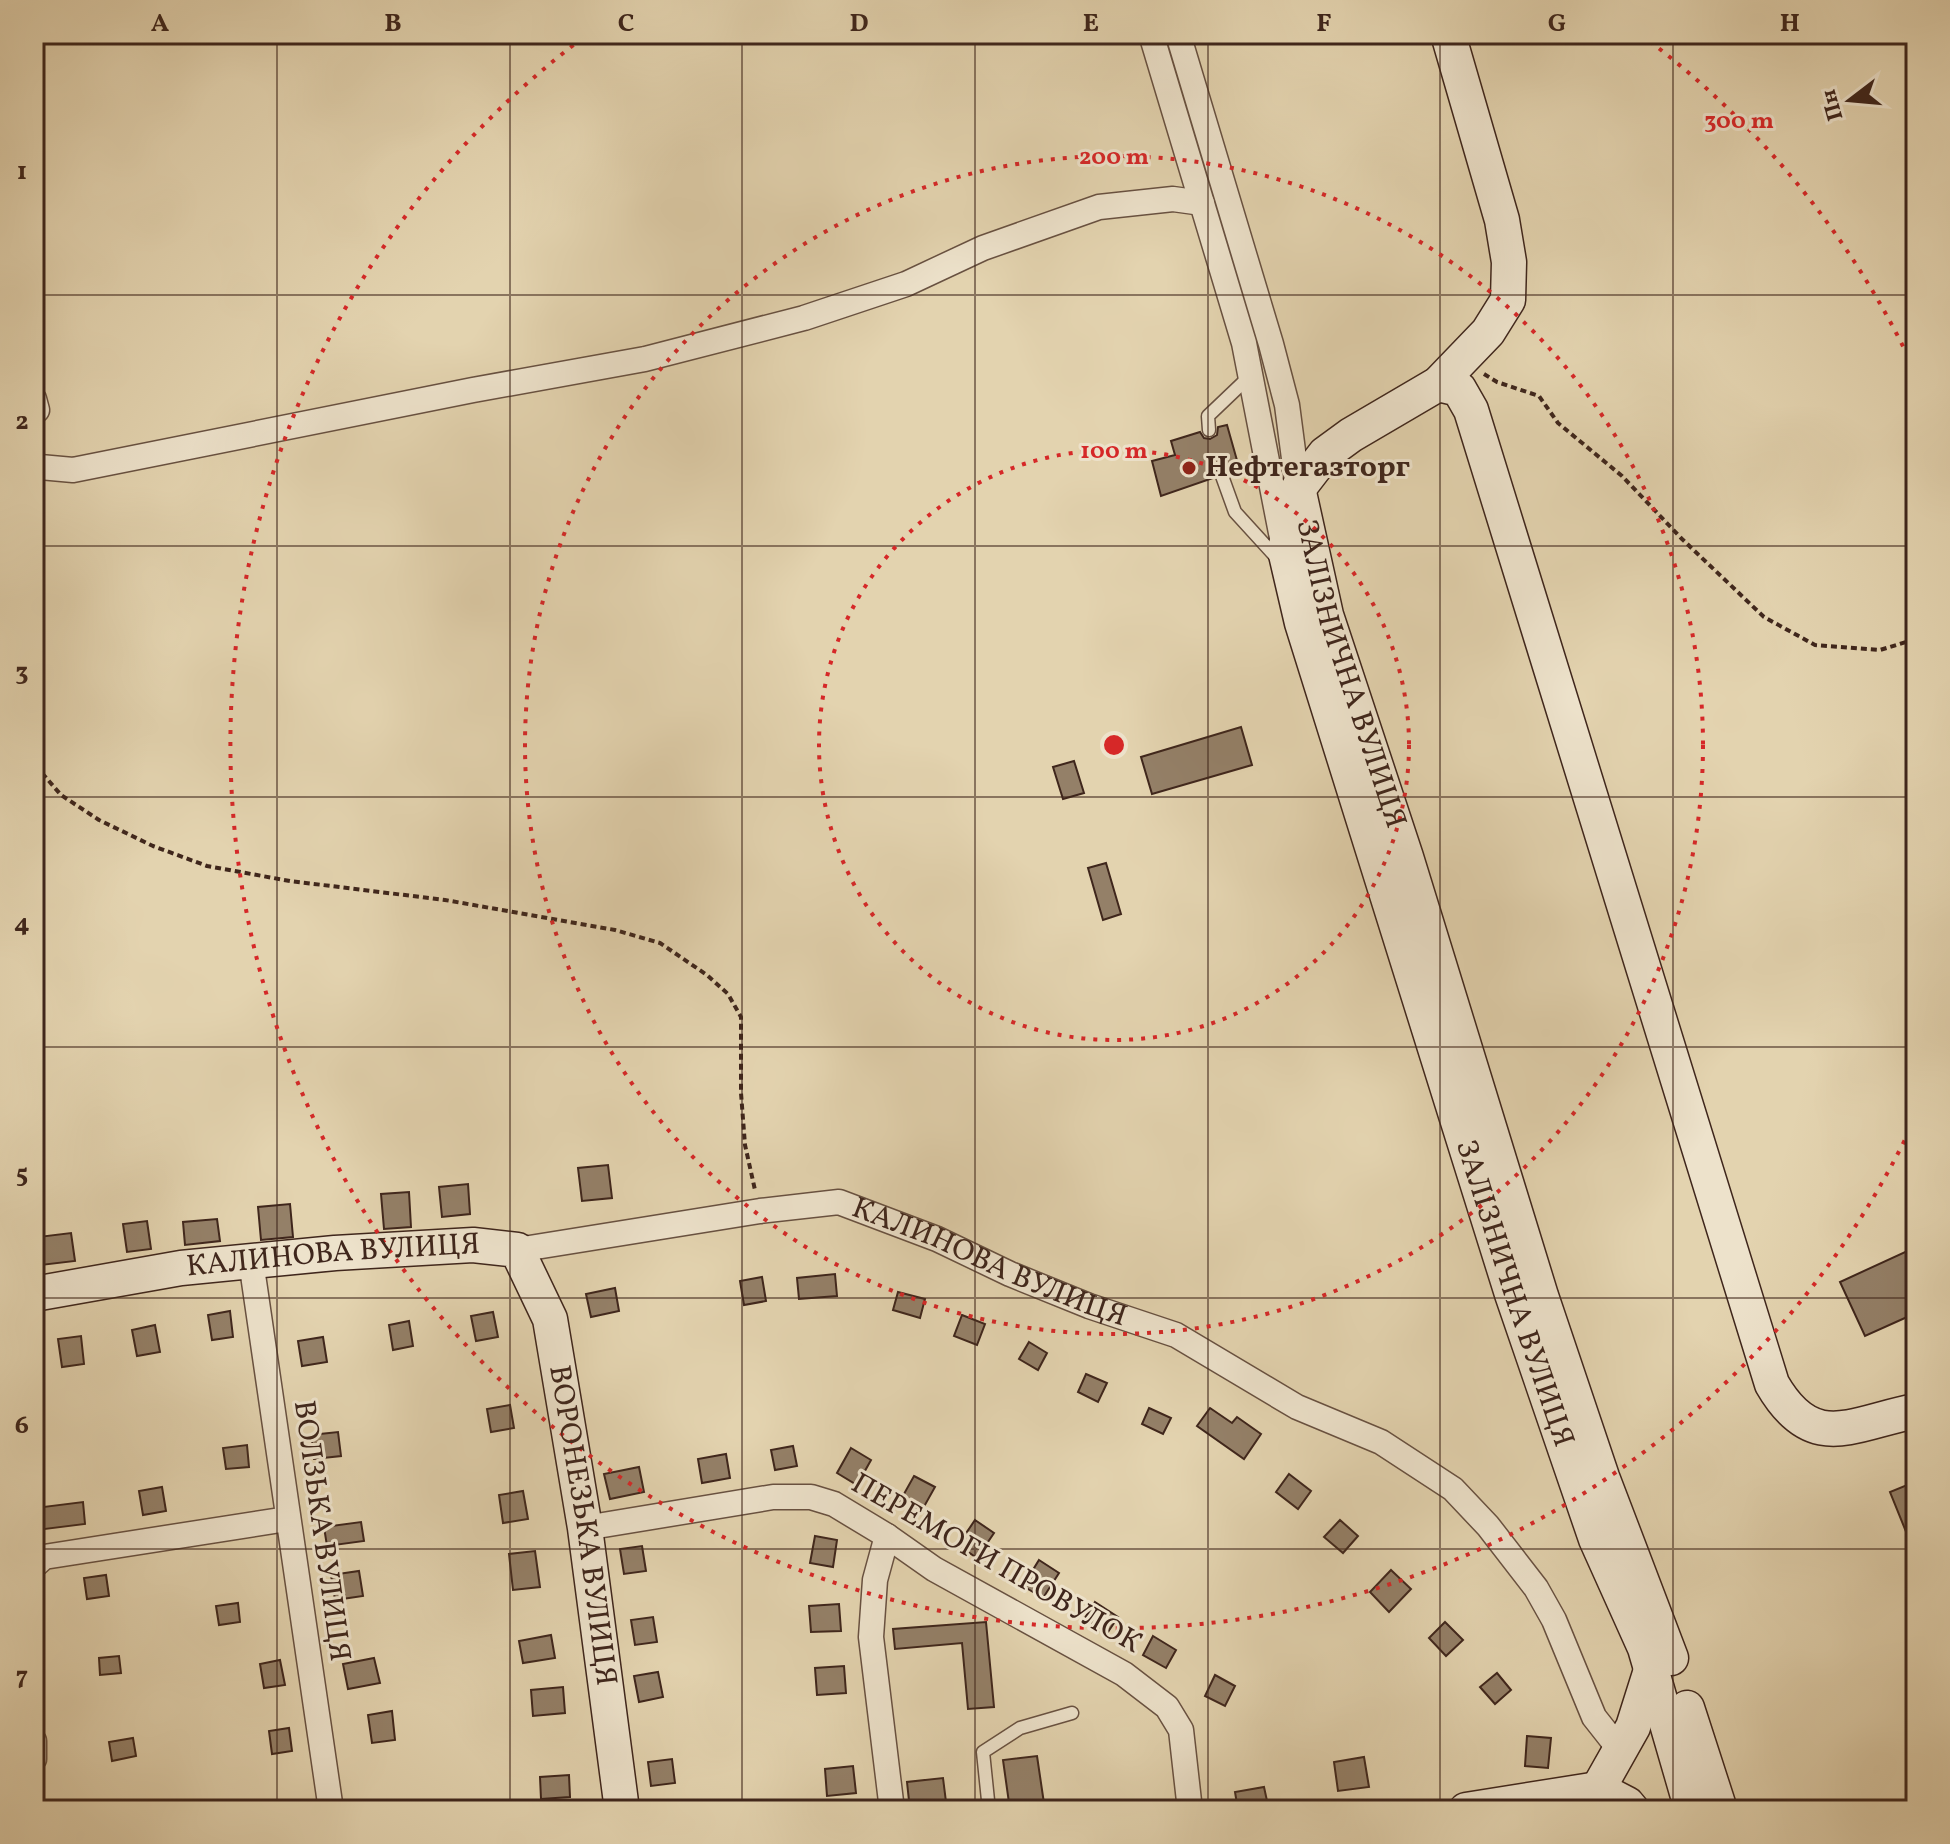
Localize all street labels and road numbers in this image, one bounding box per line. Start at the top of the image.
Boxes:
street label: ЗАЛІЗНИЧНА ВУЛИЦЯ [1285,516,1416,834]
street label: ЗАЛІЗНИЧНА ВУЛИЦЯ [1444,1135,1584,1453]
street label: КАЛИНОВА ВУЛИЦЯ [846,1188,1132,1338]
street label: КАЛИНОВА ВУЛИЦЯ [184,1224,481,1288]
street label: ВОРОНЕЗЬКА ВУЛИЦЯ [537,1362,627,1688]
street label: ВОЛЗЬКА ВУЛИЦЯ [282,1398,360,1664]
street label: ПЕРЕМОГИ ПРОВУЛОК [843,1464,1149,1664]

